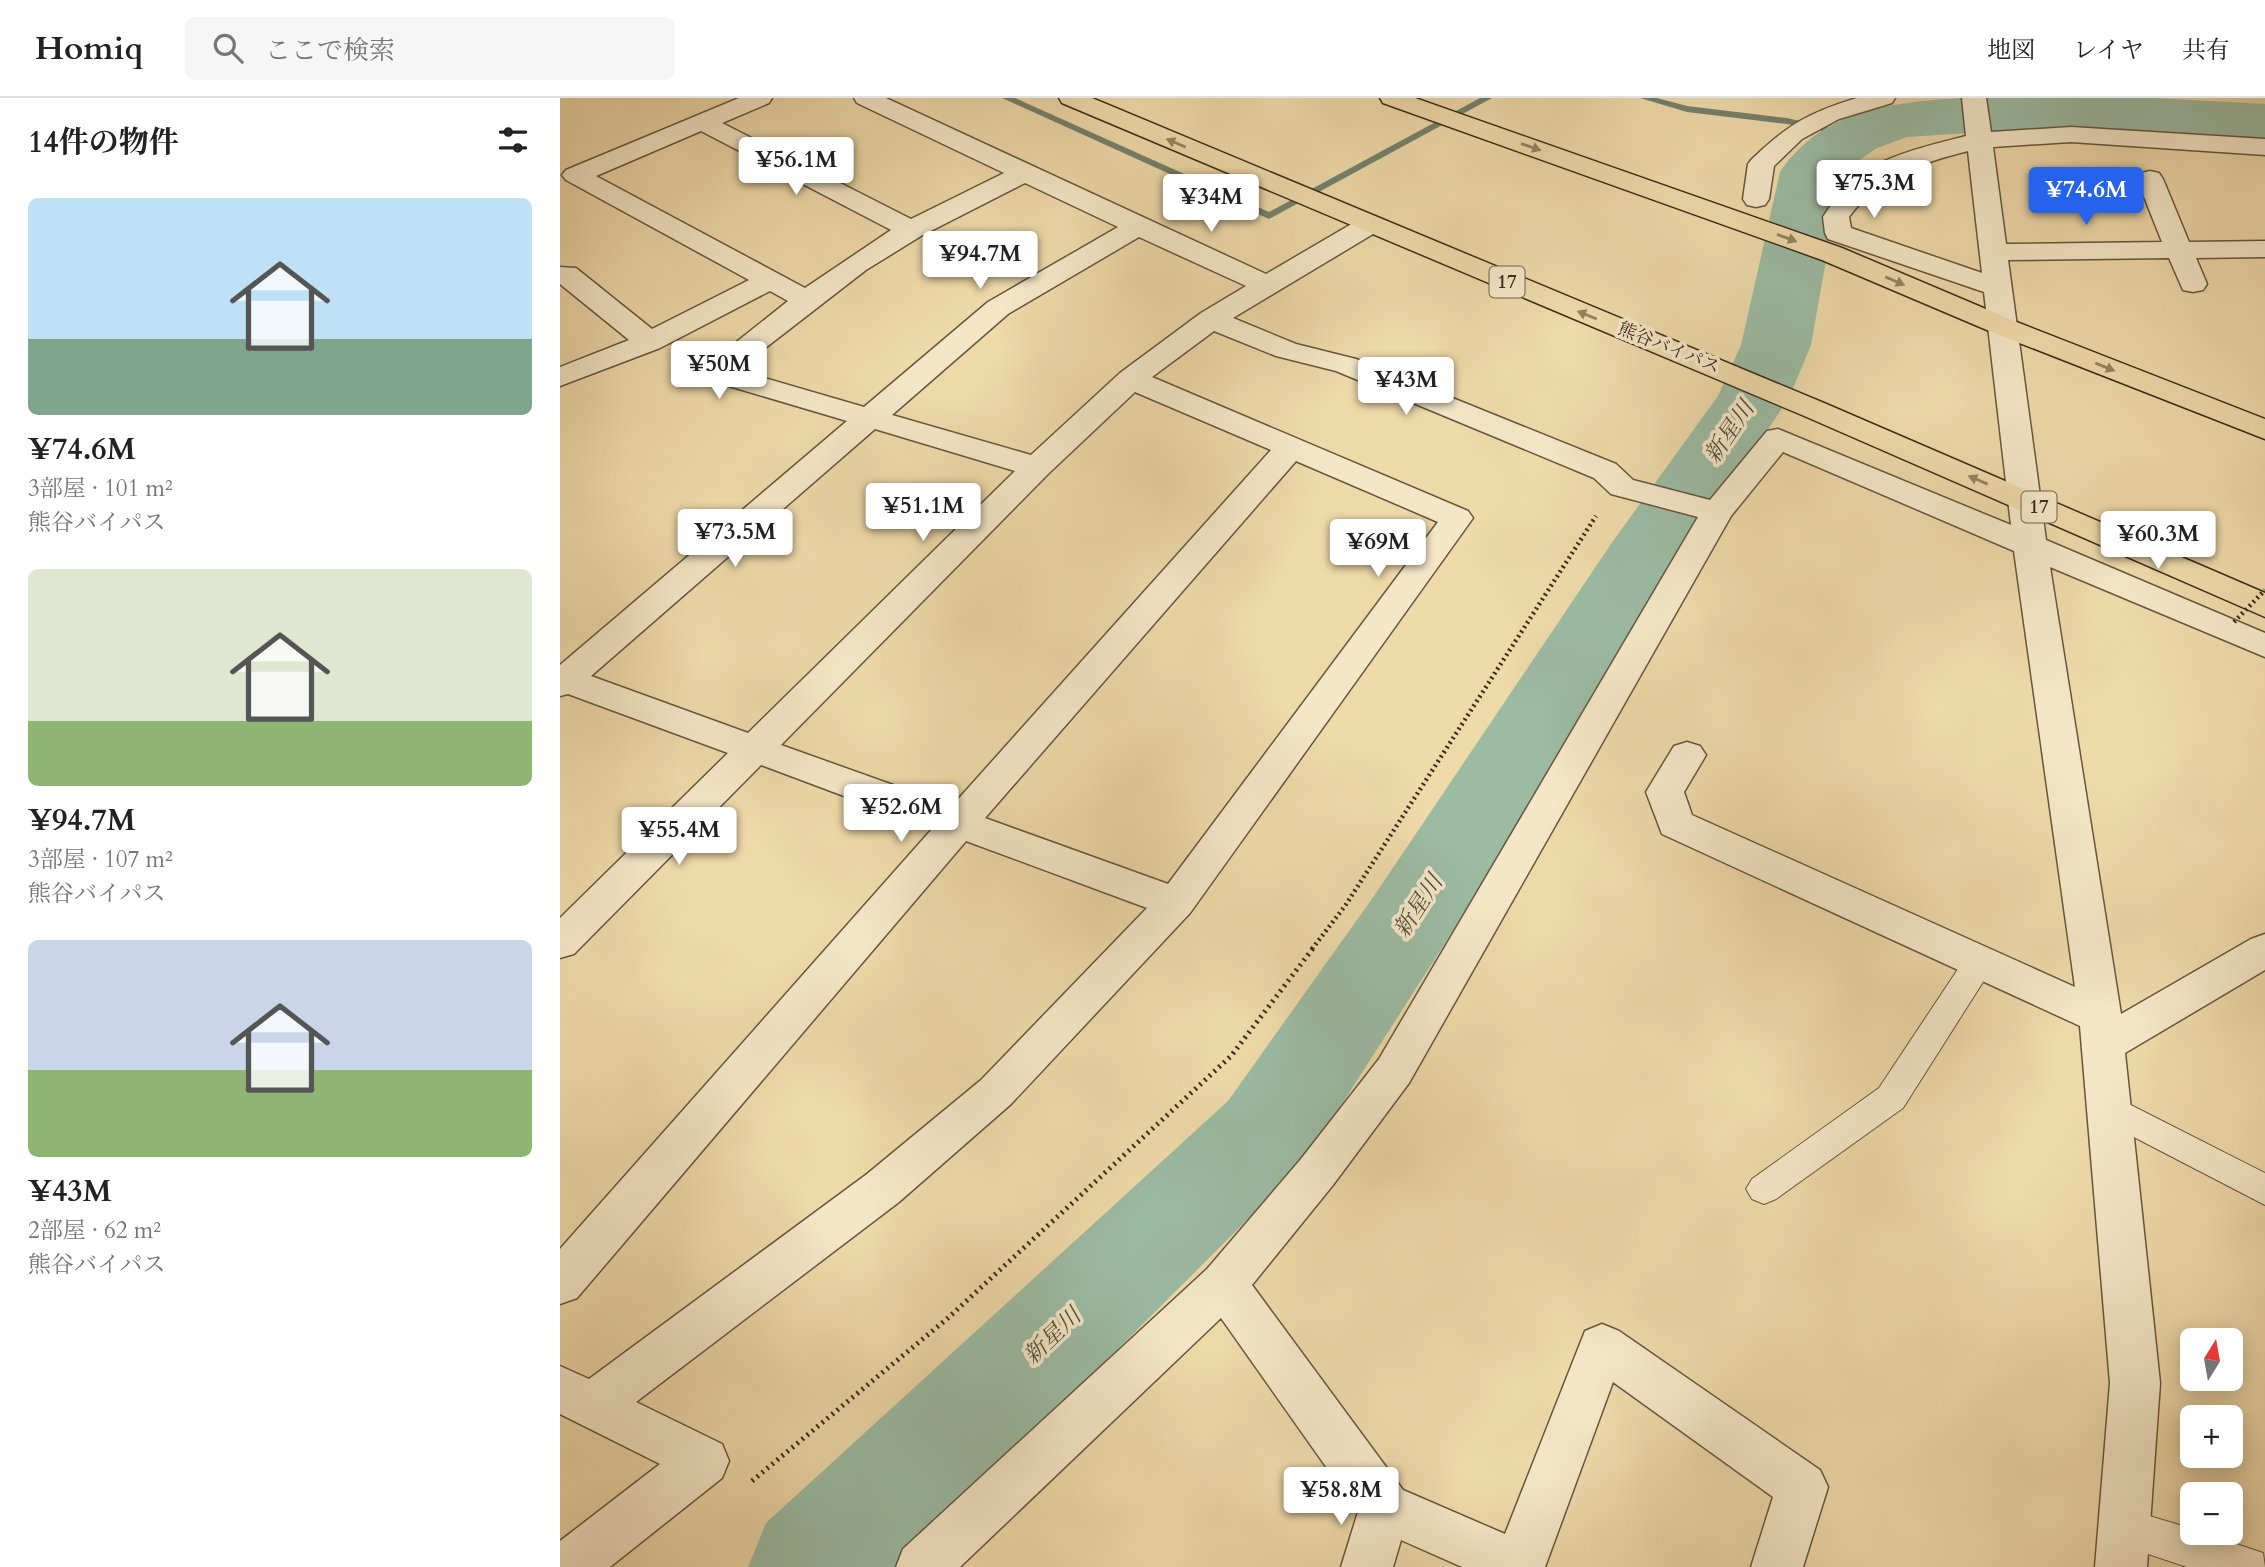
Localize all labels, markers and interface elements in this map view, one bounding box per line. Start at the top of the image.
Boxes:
search box [185,17,675,80]
text: Homiq [35,26,143,71]
icon: search [209,29,247,67]
text: ここで検索 [265,33,395,68]
text: 地図 [1987,34,2035,67]
text: レイヤ [2073,34,2144,67]
text: 共有 [2182,34,2230,67]
icon: filters [494,121,532,159]
text: 14件の物件 [28,122,179,163]
one-way arrow [1166,137,1187,148]
pin: ¥56.1M [739,138,853,197]
one-way arrow [1521,142,1542,153]
text: ¥56.1M [755,144,837,175]
pin: ¥75.3M [1817,160,1931,220]
text: ¥75.3M [1833,167,1915,198]
pin: ¥74.6M [2029,167,2143,227]
pin: ¥34M [1170,174,1252,234]
text: ¥74.6M [2045,174,2127,205]
text: ¥34M [1179,181,1243,212]
pin: ¥94.7M [923,232,1037,291]
one-way arrow [1777,233,1798,244]
text: ¥94.7M [939,238,1021,269]
icon: home [217,243,343,369]
road number: 17 [1490,266,1524,298]
one-way arrow [1885,275,1905,287]
one-way arrow [1577,309,1598,320]
street label: 熊谷バイパス [1614,316,1724,380]
pin: ¥50M [678,342,760,401]
text: ¥50M [687,348,751,379]
pin: ¥43M [1365,358,1447,417]
one-way arrow [2095,361,2116,372]
text: ¥43M [1374,364,1438,395]
water label: 新星川 [1697,392,1763,469]
text: ¥74.6M [28,429,136,470]
text: 3部屋 · 101 m² [28,473,173,504]
one-way arrow [1968,474,1988,486]
pin: ¥51.1M [866,484,980,543]
text: ¥51.1M [882,490,964,521]
road number: 17 [2022,492,2056,522]
text: 熊谷バイパス [28,507,166,538]
pin: ¥73.5M [678,510,792,569]
pin: ¥60.3M [2101,512,2215,571]
text: ¥73.5M [694,516,776,547]
text: ¥60.3M [2117,518,2199,549]
pin: ¥69M [1337,519,1419,579]
text: ¥69M [1346,526,1410,557]
icon: home [217,614,343,740]
pin: ¥52.6M [844,784,958,844]
text: ¥52.6M [860,791,942,822]
text: ¥94.7M [28,800,136,841]
pin: ¥55.4M [622,808,736,867]
text: ¥55.4M [638,814,720,845]
text: 3部屋 · 107 m² [28,844,173,875]
water label: 新星川 [1386,866,1451,943]
text: 熊谷バイパス [28,878,166,909]
icon: home [217,985,343,1111]
text: ¥43M [28,1171,112,1212]
text: 2部屋 · 62 m² [28,1215,161,1246]
text: 熊谷バイパス [28,1249,166,1280]
water label: 新星川 [1016,1299,1090,1371]
north arrow [2180,1328,2244,1391]
map controls [2180,1328,2243,1545]
button: + [2180,1405,2243,1468]
pin: ¥58.8M [1284,1468,1398,1527]
text: ¥58.8M [1300,1474,1382,1505]
button: − [2180,1482,2243,1545]

